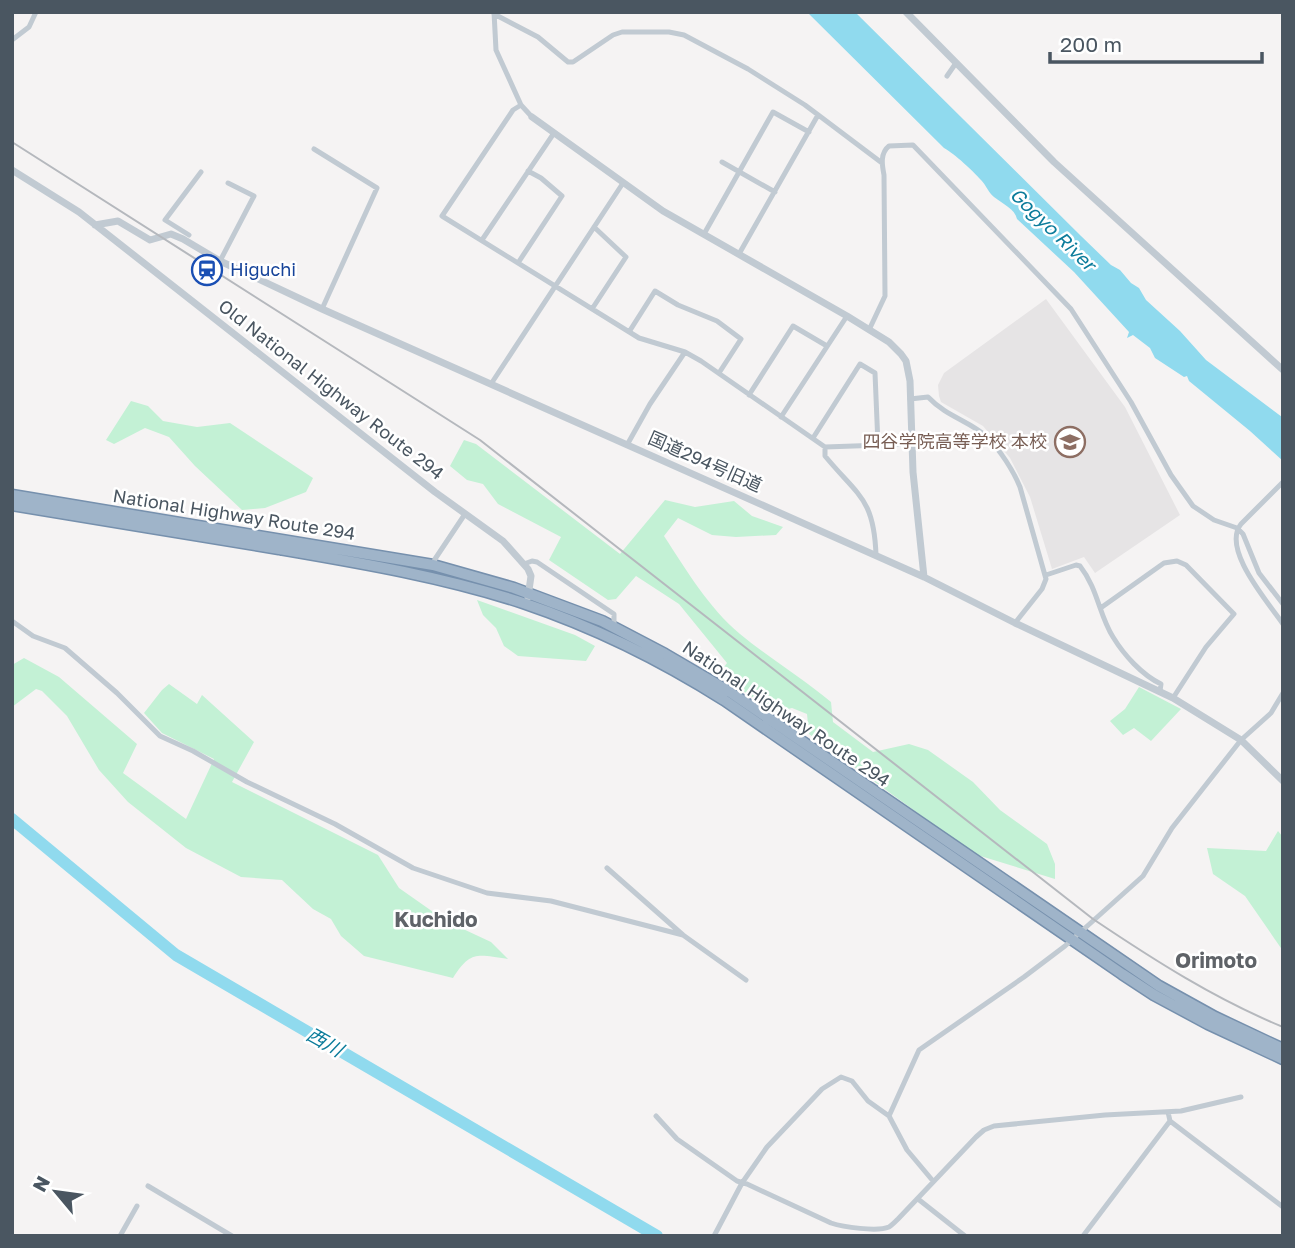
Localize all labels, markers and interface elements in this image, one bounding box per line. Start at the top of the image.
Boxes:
scale bar [1050,21,1262,65]
text: 200 m [1060,31,1122,57]
water label: Gogyo River [1006,182,1103,277]
station icon: Higuchi [190,253,224,287]
place label: Higuchi [230,258,296,280]
street label: Old National Highway Route 294 [215,294,449,484]
school or university icon: 四谷学院高等学校 本校 [1053,425,1087,459]
street label: 国道294号旧道 [645,426,766,496]
place label: 四谷学院高等学校 本校 [863,430,1047,452]
street label: National Highway Route 294 [111,484,357,544]
street label: National Highway Route 294 [679,635,894,791]
district label: Kuchido [394,906,478,932]
district label: Orimoto [1175,947,1257,973]
water label: 西川 [303,1022,349,1062]
north arrow [21,1157,91,1227]
text: N [27,1172,54,1195]

